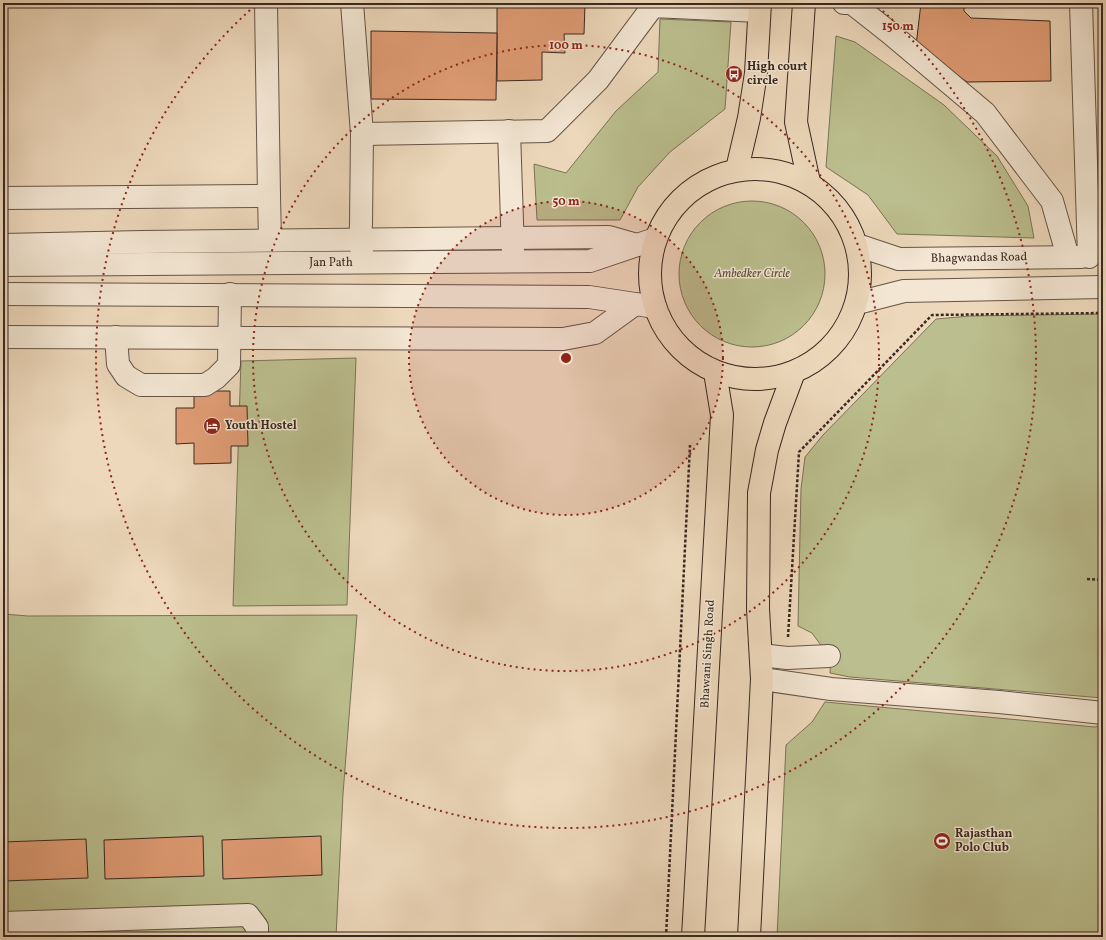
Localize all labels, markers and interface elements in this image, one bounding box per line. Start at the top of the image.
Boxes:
text: 150 m [882,19,914,35]
text: 100 m [549,38,583,54]
place label: High court circle [747,59,808,89]
bus stop icon: High court circle [724,64,744,84]
text: 50 m [552,194,580,210]
street label: Bhagwandas Road [931,249,1028,267]
street label: Jan Path [309,255,353,271]
park label: Ambedker Circle [713,266,790,282]
centre of rings [559,351,573,365]
hotel icon: Youth Hostel [202,416,222,436]
place label: Youth Hostel [225,418,297,434]
street label: Bhawani Singh Road [697,599,719,709]
place label: Rajasthan Polo Club [955,826,1013,856]
sports icon: Rajasthan Polo Club [932,831,952,851]

